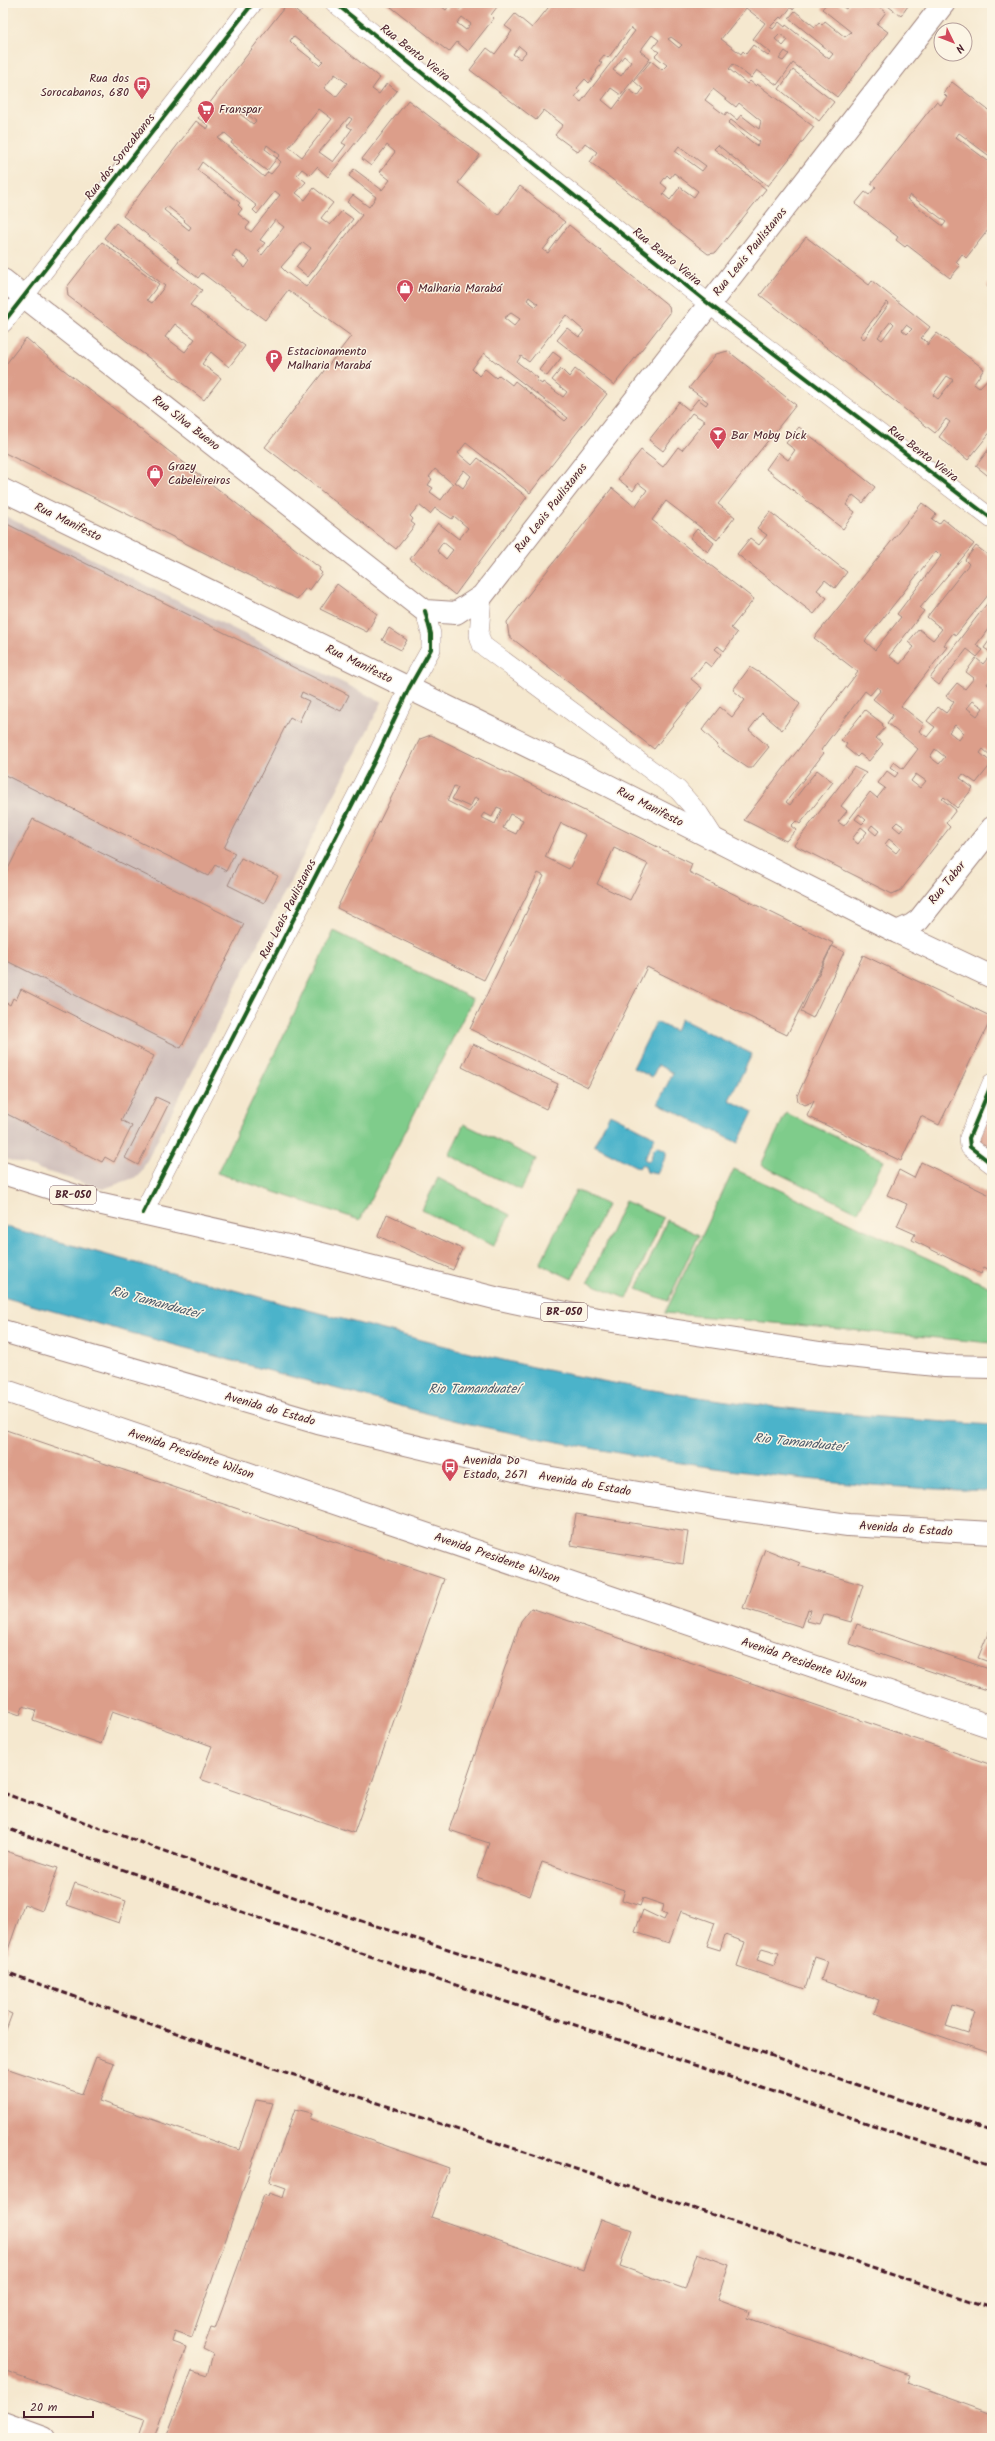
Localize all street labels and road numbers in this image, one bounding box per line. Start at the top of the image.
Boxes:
street label: Rua Bento Vieira [376,19,454,87]
street label: Rua dos Sorocabanos [80,110,160,204]
street label: Rua Leais Paulistanos [708,203,792,301]
street label: Rua Bento Vieira [628,223,706,291]
street label: Rua Silva Bueno [148,390,224,456]
street label: Rua Bento Vieira [883,421,963,487]
street label: Rua Leais Paulistanos [510,459,592,557]
street label: Rua Manifesto [31,498,105,546]
street label: Rua Manifesto [322,640,396,688]
street label: Rua Manifesto [613,782,687,832]
street label: Rua Leais Paulistanos [255,856,321,962]
street label: Rua Tabor [924,856,971,909]
road number: BR-050 [50,1186,96,1204]
road number: BR-050 [541,1303,587,1321]
street label: Avenida do Estado [222,1387,318,1431]
street label: Avenida Presidente Wilson [125,1424,257,1484]
street label: Avenida do Estado [537,1467,633,1501]
street label: Avenida do Estado [859,1516,953,1542]
street label: Avenida Presidente Wilson [431,1528,563,1588]
street label: Avenida Presidente Wilson [738,1633,870,1693]

